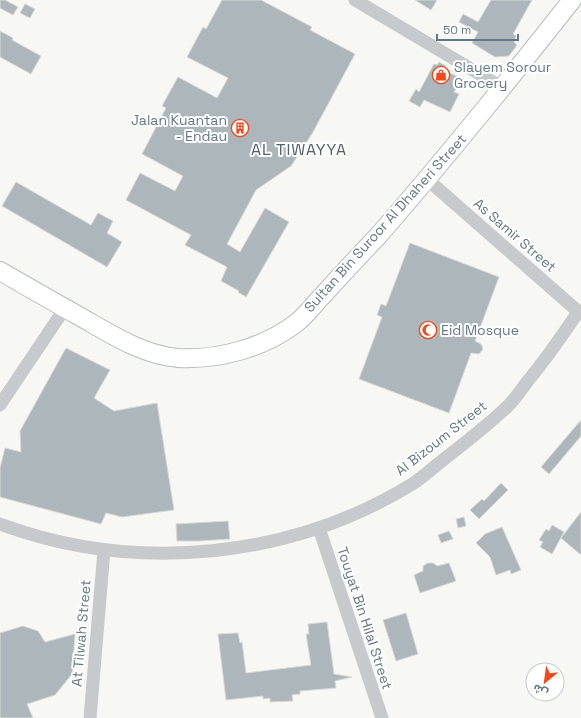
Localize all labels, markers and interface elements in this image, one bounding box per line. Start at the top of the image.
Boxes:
scale bar [437,16,518,42]
text: 50 m [443,22,471,38]
place label: Slayem Sorour Grocery [454,58,551,92]
shop icon: Slayem Sorour Grocery [431,65,451,85]
place label: Jalan Kuantan - Endau [131,111,227,145]
building icon: Jalan Kuantan - Endau [230,118,250,138]
street label: Sultan Bin Suroor Al Dhaheri Street [300,130,470,316]
district label: AL TIWAYYA [251,139,347,160]
street label: As Samir Street [470,194,560,276]
mosque icon: Eid Mosque [418,320,438,340]
place label: Eid Mosque [441,321,519,339]
street label: Al Bizoum Street [392,397,490,479]
street label: Touyat Bin Hilal Street [333,544,397,692]
street label: At Tilwah Street [67,579,95,687]
north arrow [525,662,565,702]
text: ش [530,681,550,701]

